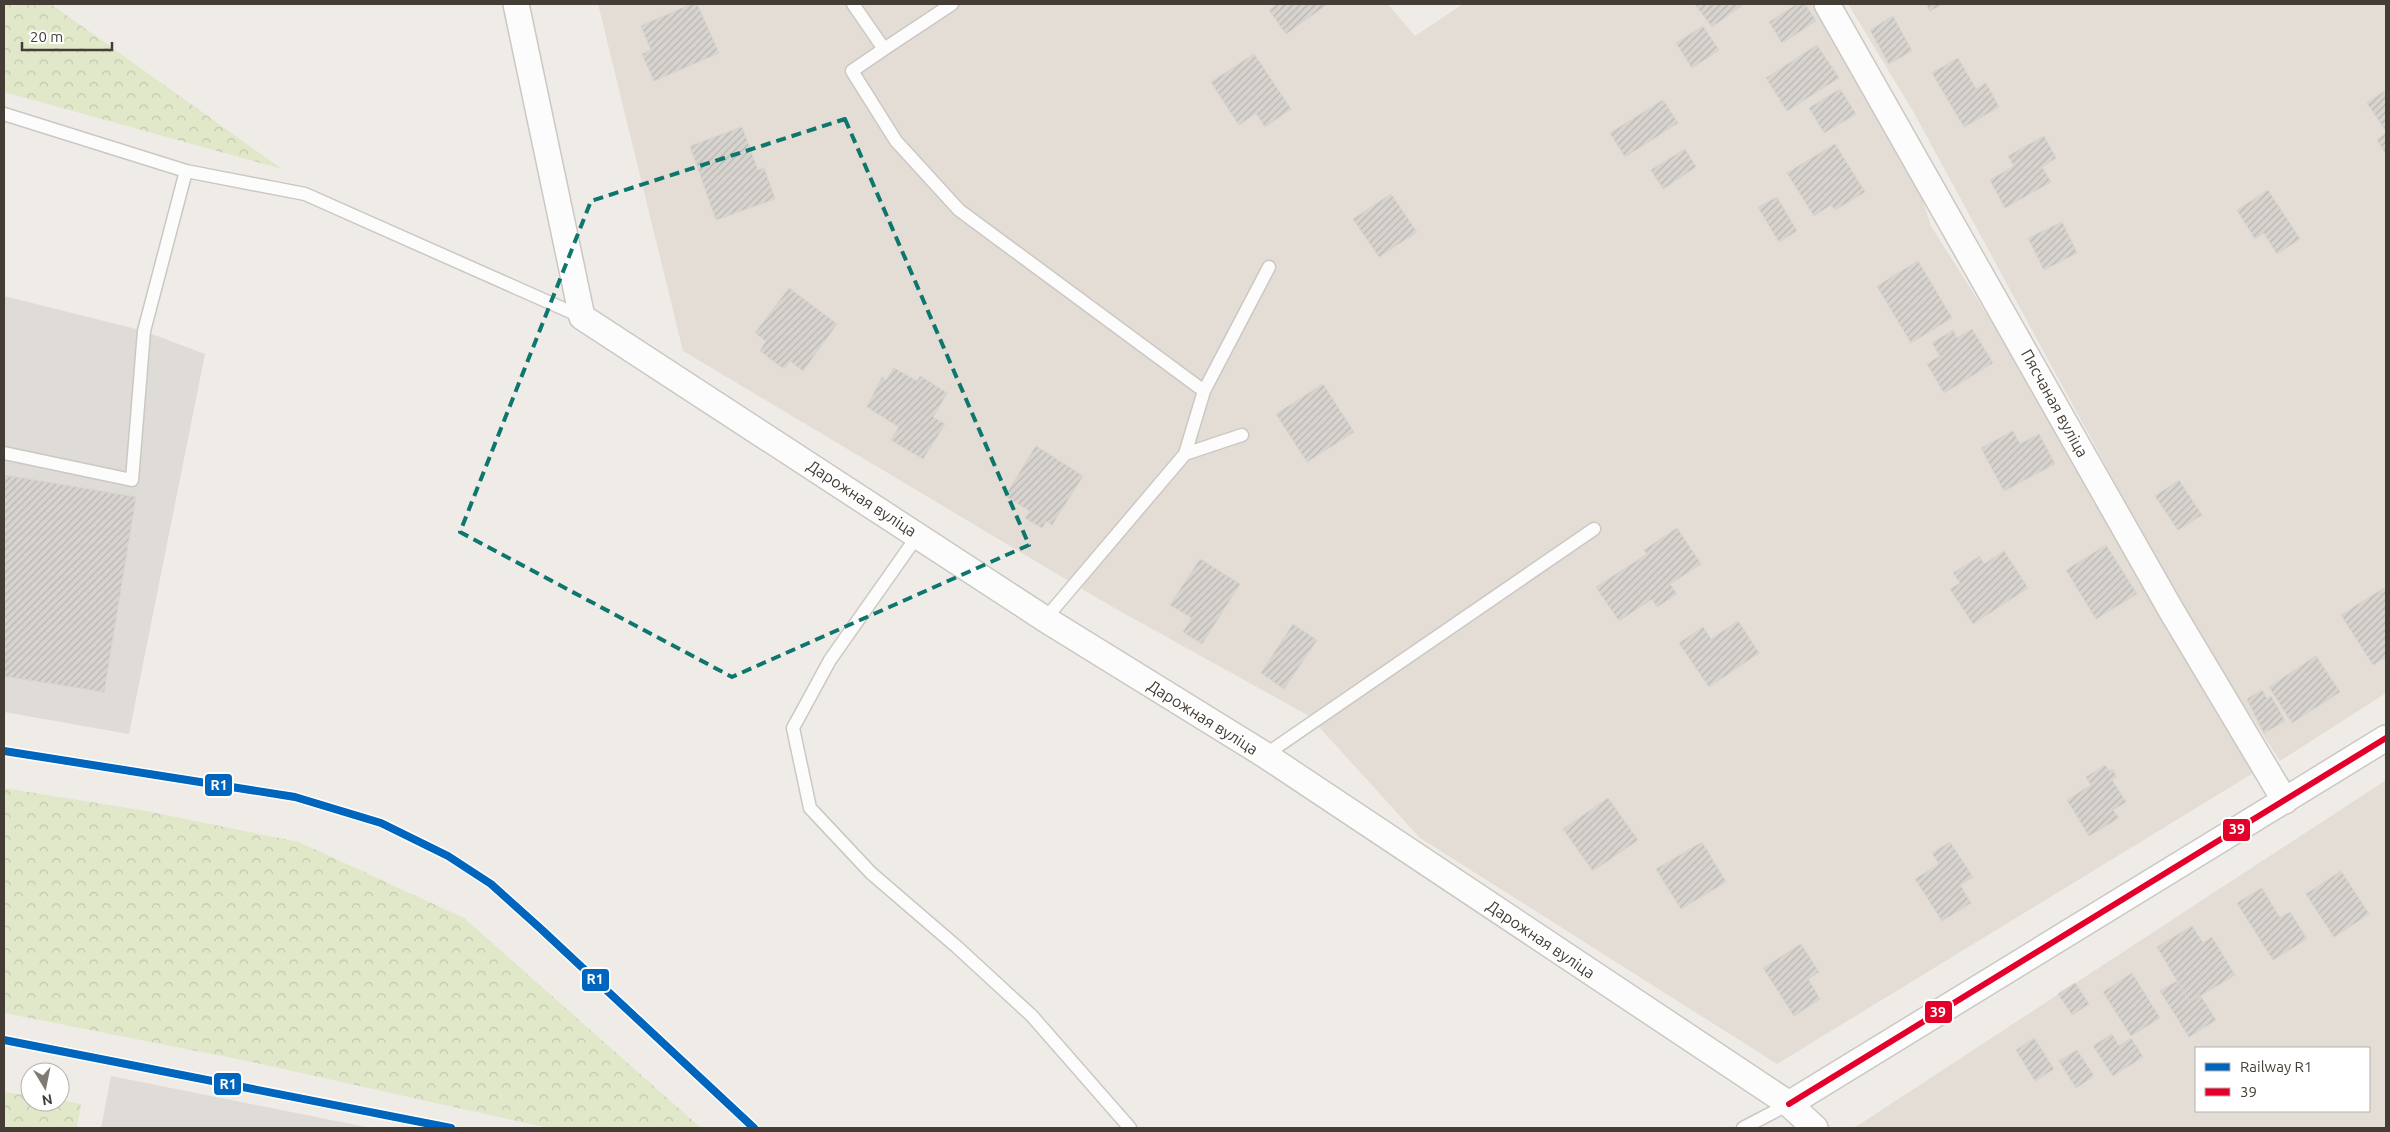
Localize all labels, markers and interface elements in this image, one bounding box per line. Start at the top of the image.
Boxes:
scale bar [22,20,112,52]
text: 20 m [30,28,63,45]
street label: Пясчаная вуліца [2018,346,2092,460]
street label: Дарожная вуліца [804,456,920,540]
street label: Дарожная вуліца [1145,676,1261,758]
line badge: R1 [204,773,233,797]
text: R1 [210,777,228,793]
line badge: 39 [2222,818,2251,842]
text: 39 [2229,821,2245,837]
street label: Дарожная вуліца [1483,896,1599,982]
line badge: R1 [581,968,610,992]
text: R1 [586,971,604,987]
line badge: 39 [1924,1000,1953,1024]
text: 39 [1930,1004,1946,1020]
legend [2195,1047,2370,1112]
text: Railway R1 [2240,1058,2312,1075]
north arrow [20,1062,70,1112]
line badge: R1 [213,1072,242,1096]
text: R1 [219,1076,237,1092]
text: 39 [2240,1083,2257,1100]
text: N [41,1091,54,1109]

